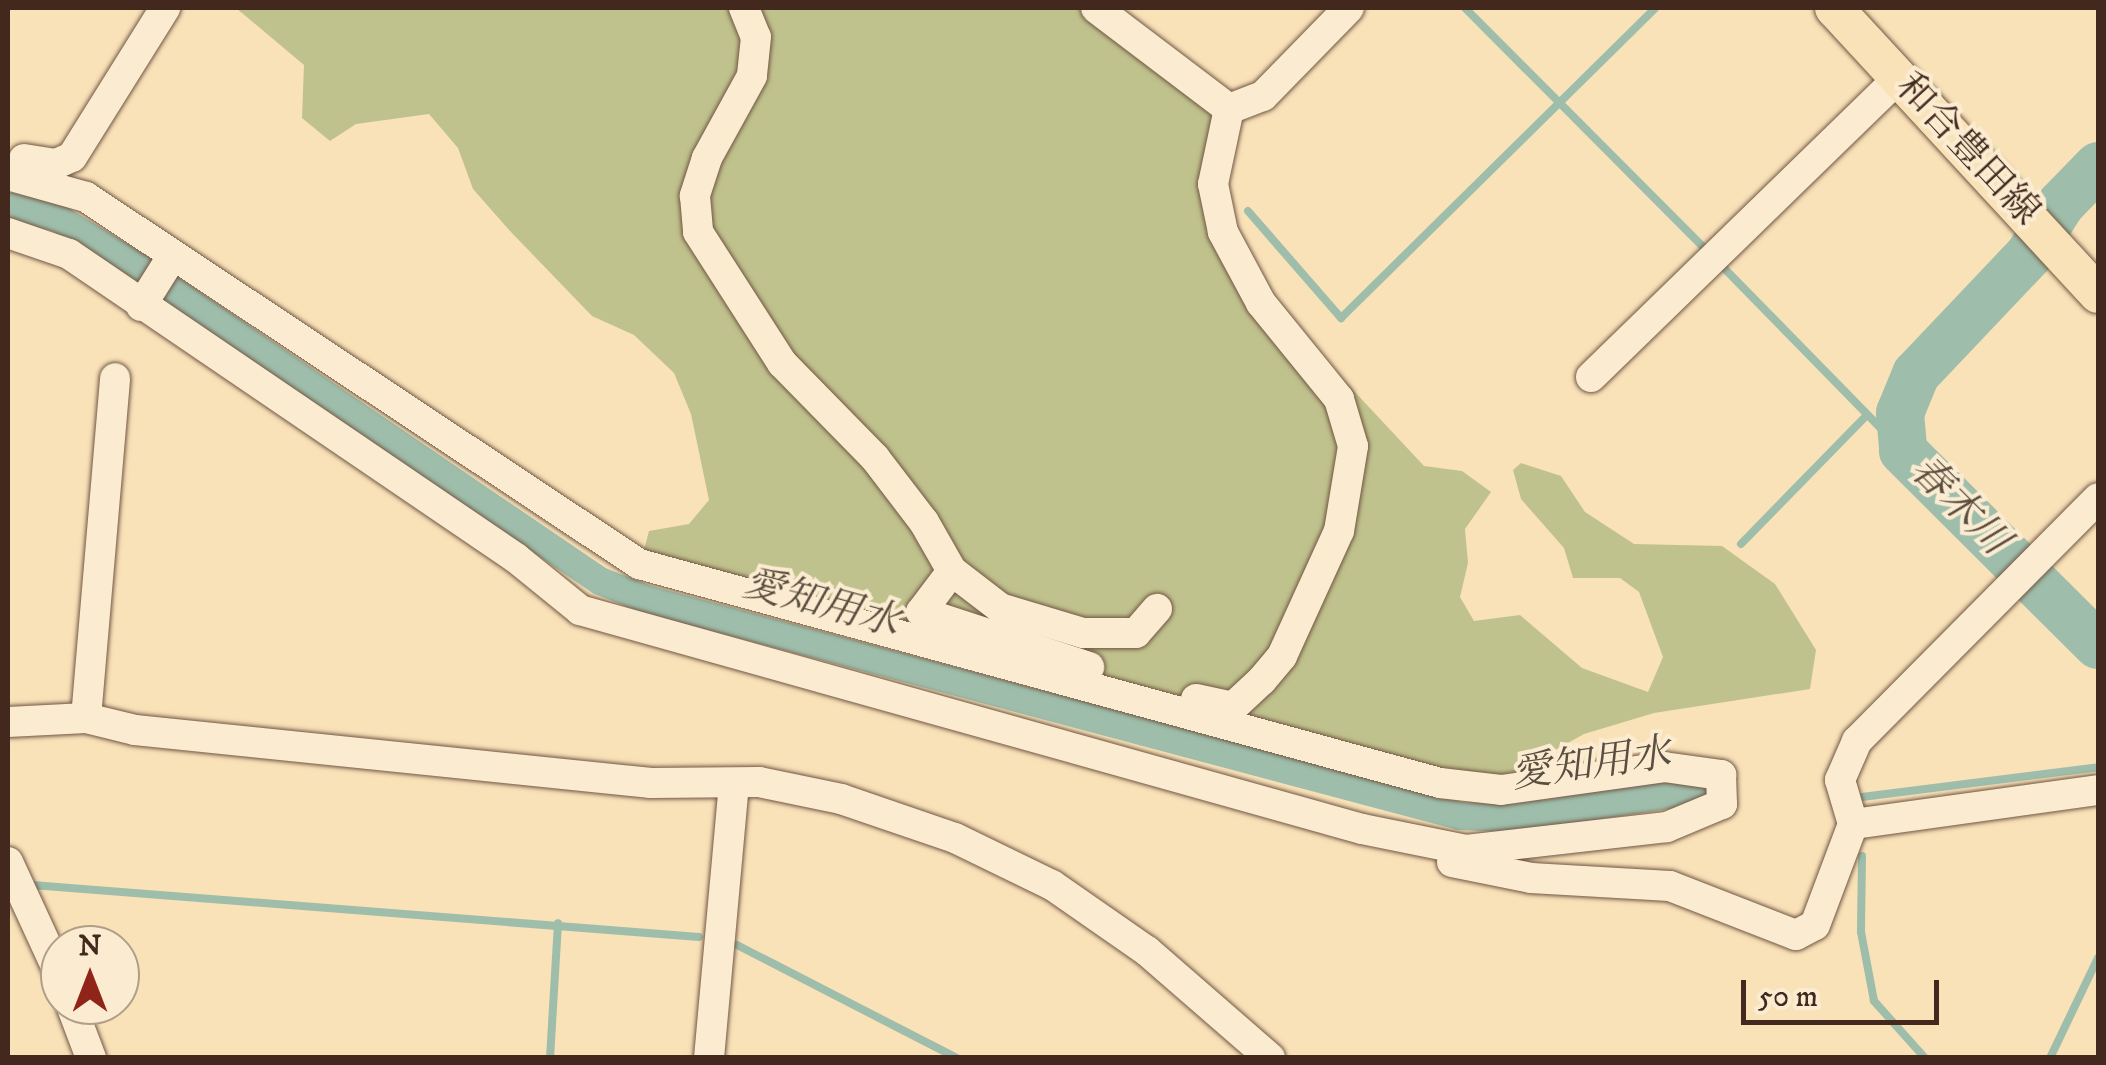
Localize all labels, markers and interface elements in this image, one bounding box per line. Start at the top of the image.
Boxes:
street label: 和合豊田線 [1886,65,2048,235]
water label: 春木川 [1900,447,2018,565]
water label: 愛知用水 [738,560,904,648]
water label: 愛知用水 [1508,730,1674,800]
north arrow [40,925,140,1025]
text: N [79,929,101,964]
scale bar [1746,960,1944,1022]
text: 50 m [1758,979,1818,1016]

